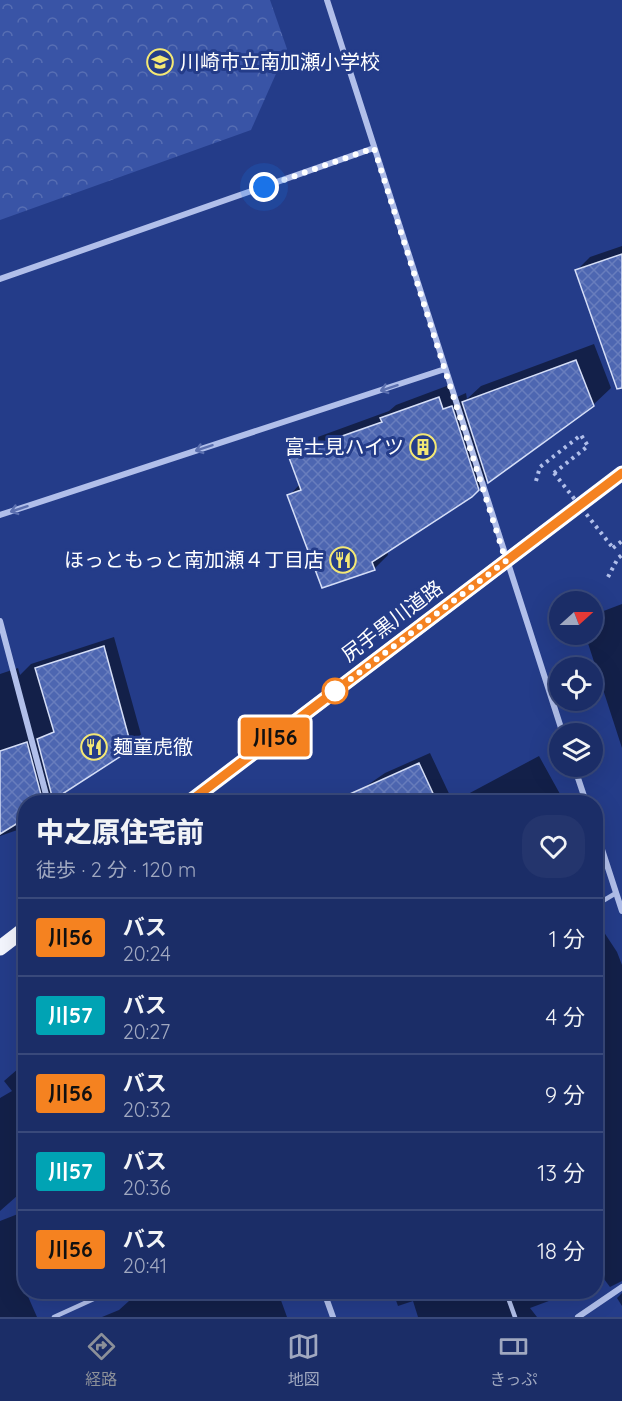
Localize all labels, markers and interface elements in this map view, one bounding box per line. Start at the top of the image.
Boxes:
school or university icon: 川崎市立南加瀬小学校 [145,47,175,77]
place label: 川崎市立南加瀬小学校 [180,49,380,74]
your location [249,172,279,202]
one-way arrow [380,383,399,394]
building icon: 富士見ハイツ [408,432,438,462]
place label: 富士見ハイツ [284,434,404,459]
one-way arrow [195,444,214,455]
one-way arrow [10,504,29,515]
restaurant icon: ほっともっと南加瀬４丁目店 [328,545,358,575]
place label: ほっともっと南加瀬４丁目店 [64,547,324,572]
street label: 尻手黒川道路 [336,575,447,667]
north arrow [549,591,603,645]
map controls [549,591,603,777]
button: locate [549,657,603,711]
unlabelled marker [322,678,348,704]
line badge: 川56 [240,718,310,756]
button: layers [549,723,603,777]
text: 川56 [253,724,297,750]
restaurant icon: 麺童虎徹 [79,732,109,762]
place label: 麺童虎徹 [113,734,193,759]
text: 中之原住宅前 [36,814,204,849]
button: heart [522,815,585,878]
text: 徒歩 · 2 分 · 120 m [36,857,196,882]
text: バス [123,913,167,941]
text: 川56 [48,924,93,950]
text: 1 分 [549,925,585,953]
text: 20:24 [123,941,171,966]
text: バス [123,991,167,1019]
text: 川57 [48,1002,93,1028]
text: 4 分 [545,1003,585,1031]
text: 20:27 [123,1019,170,1044]
text: バス [123,1069,167,1097]
text: 川56 [48,1080,93,1106]
text: 9 分 [545,1081,585,1109]
text: 20:32 [123,1097,171,1122]
text: バス [123,1147,167,1175]
text: 川57 [48,1158,93,1184]
text: 13 分 [537,1159,585,1187]
text: 20:36 [123,1175,171,1200]
text: バス [123,1225,167,1253]
text: 川56 [48,1236,93,1262]
text: 18 分 [537,1237,585,1265]
text: 20:41 [123,1253,167,1278]
tab: 経路 [85,1330,118,1390]
tab: 地図 [287,1330,320,1390]
tab: きっぷ [490,1330,537,1390]

